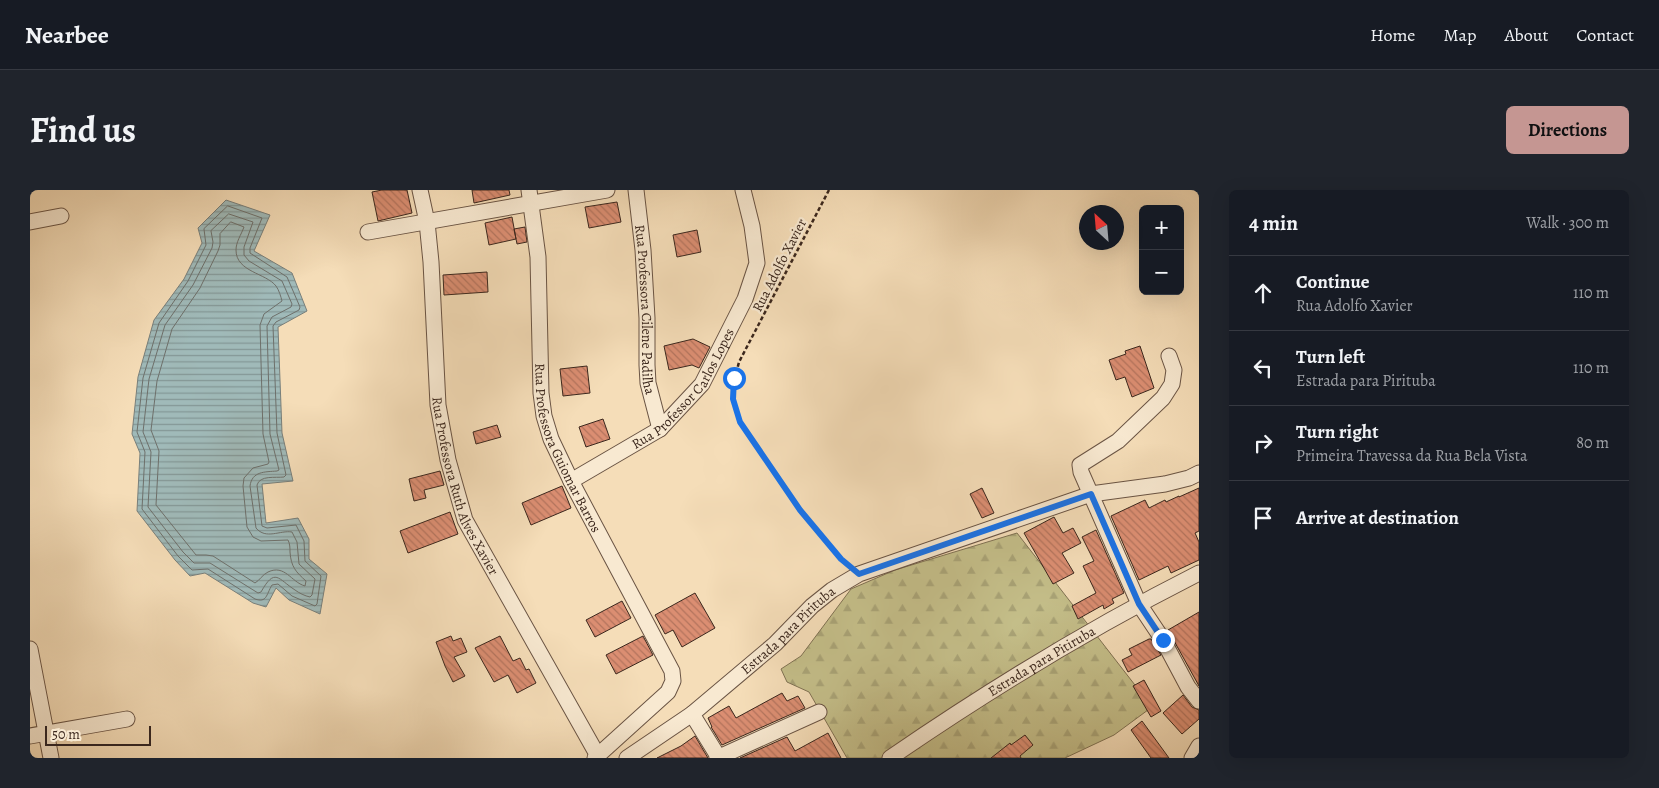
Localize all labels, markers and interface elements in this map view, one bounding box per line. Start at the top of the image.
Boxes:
text: Nearbee [25,19,109,51]
text: Home [1370,23,1415,47]
text: Map [1443,23,1476,47]
text: About [1504,23,1548,47]
text: Contact [1576,23,1634,47]
text: Find us [30,106,136,154]
button: Directions [1506,106,1629,154]
north arrow [1079,205,1124,250]
map controls [1139,205,1184,295]
button: + [1139,205,1184,250]
text: 4 min [1249,209,1298,237]
text: Walk · 300 m [1526,212,1609,234]
street label: Rua Adolfo Xavier [748,215,811,315]
street label: Rua Professora Cilene Padilha [630,224,660,397]
button: − [1139,250,1184,295]
text: Continue [1296,269,1370,295]
icon: ahead [1249,279,1277,307]
text: 110 m [1573,282,1609,304]
text: Rua Adolfo Xavier [1296,295,1413,317]
street label: Rua Professor Carlos Lopes [628,325,739,454]
text: Turn left [1296,344,1365,370]
icon: left [1249,354,1277,382]
text: 110 m [1573,357,1609,379]
street label: Rua Professora Guiomar Barros [530,363,606,536]
route start [723,367,746,390]
text: Estrada para Pirituba [1296,370,1436,392]
street label: Rua Professora Ruth Alves Xavier [428,396,503,579]
text: Turn right [1296,419,1378,445]
icon: right [1249,429,1277,457]
text: 80 m [1576,432,1609,454]
text: Primeira Travessa da Rua Bela Vista [1296,445,1527,467]
icon: arrive [1249,504,1277,532]
text: Arrive at destination [1296,505,1459,531]
street label: Estrada para Pirituba [737,582,840,679]
street label: Estrada para Pitiruba [984,621,1099,701]
route end [1152,629,1175,652]
scale bar [45,723,151,746]
text: 50 m [52,725,80,744]

